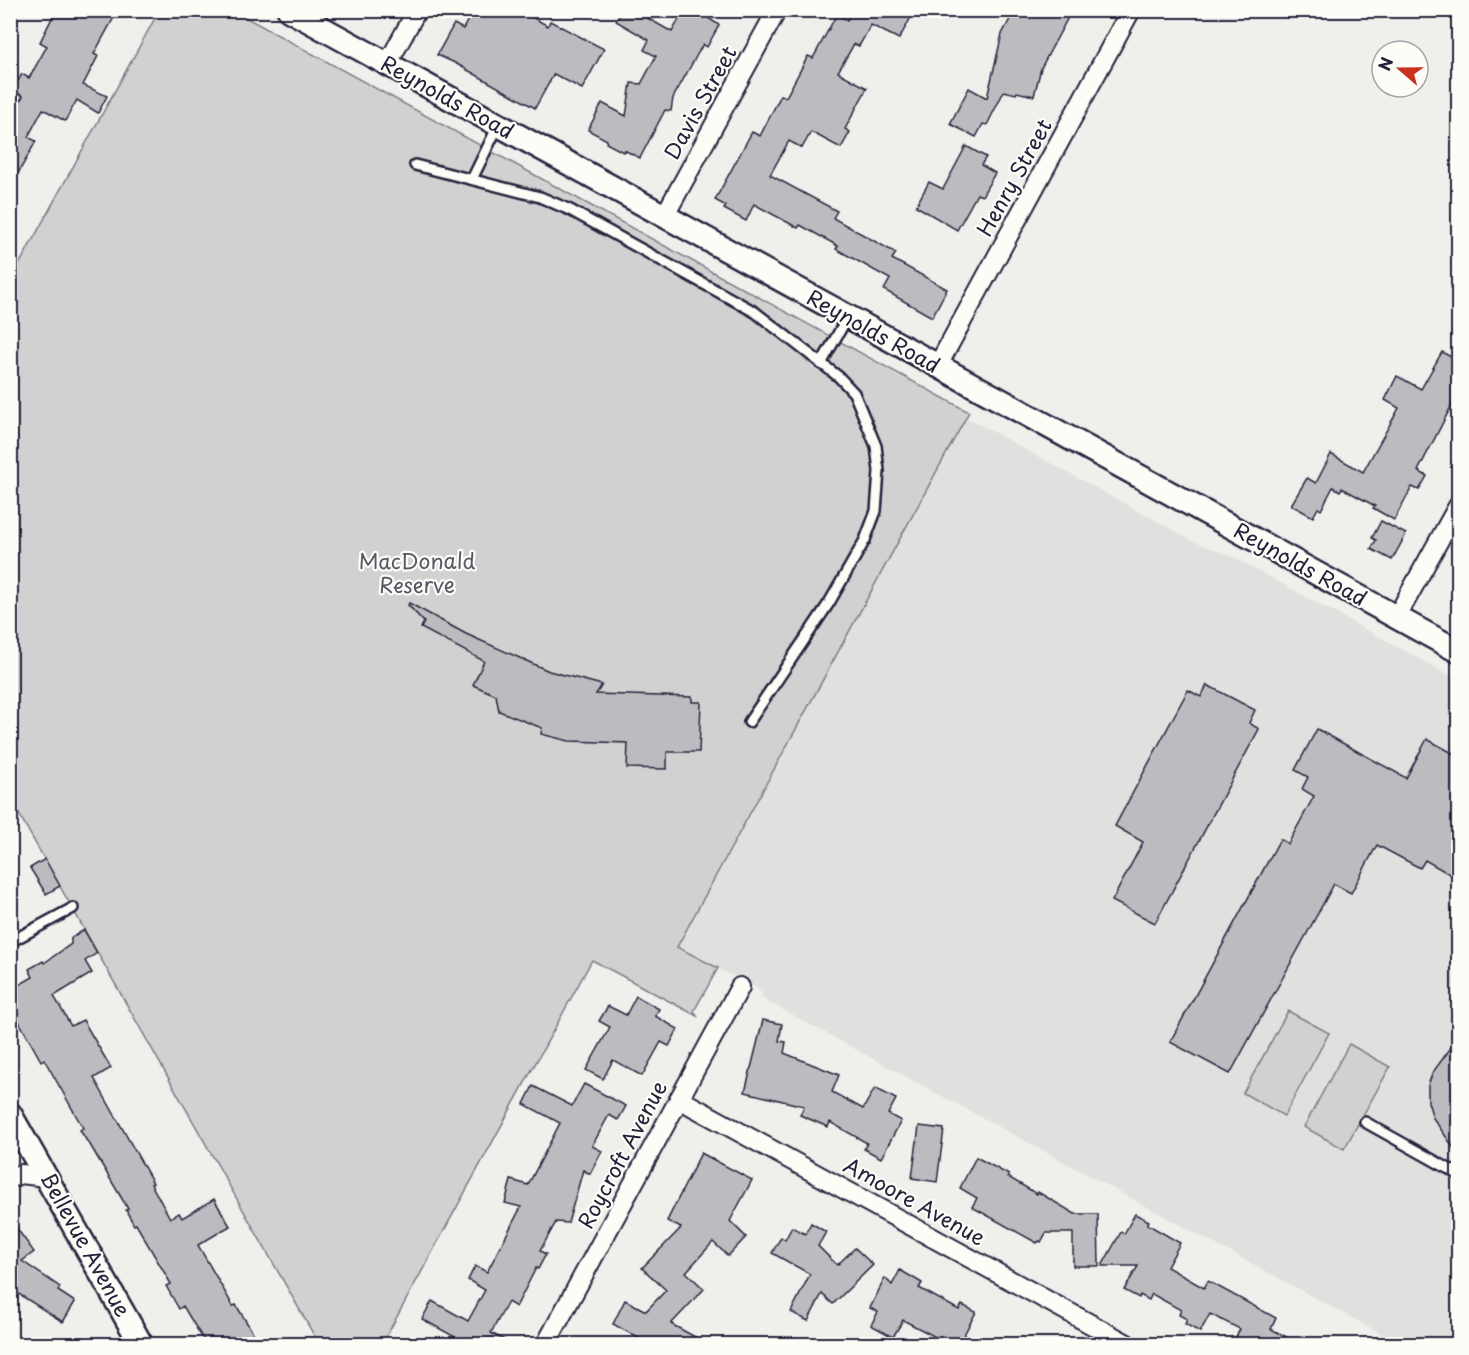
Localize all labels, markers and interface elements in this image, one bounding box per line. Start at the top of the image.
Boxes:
street label: Davis Street [655,39,744,165]
north arrow [1370,39,1430,99]
street label: Reynolds Road [376,46,520,146]
text: N [1372,53,1398,74]
street label: Henry Street [968,112,1059,242]
street label: Reynolds Road [802,280,946,380]
street label: Reynolds Road [1229,513,1373,613]
park label: MacDonald Reserve [359,544,475,600]
street label: Roycroft Avenue [569,1074,674,1234]
street label: Amoore Avenue [838,1148,992,1252]
street label: Bellevue Avenue [34,1166,140,1322]

